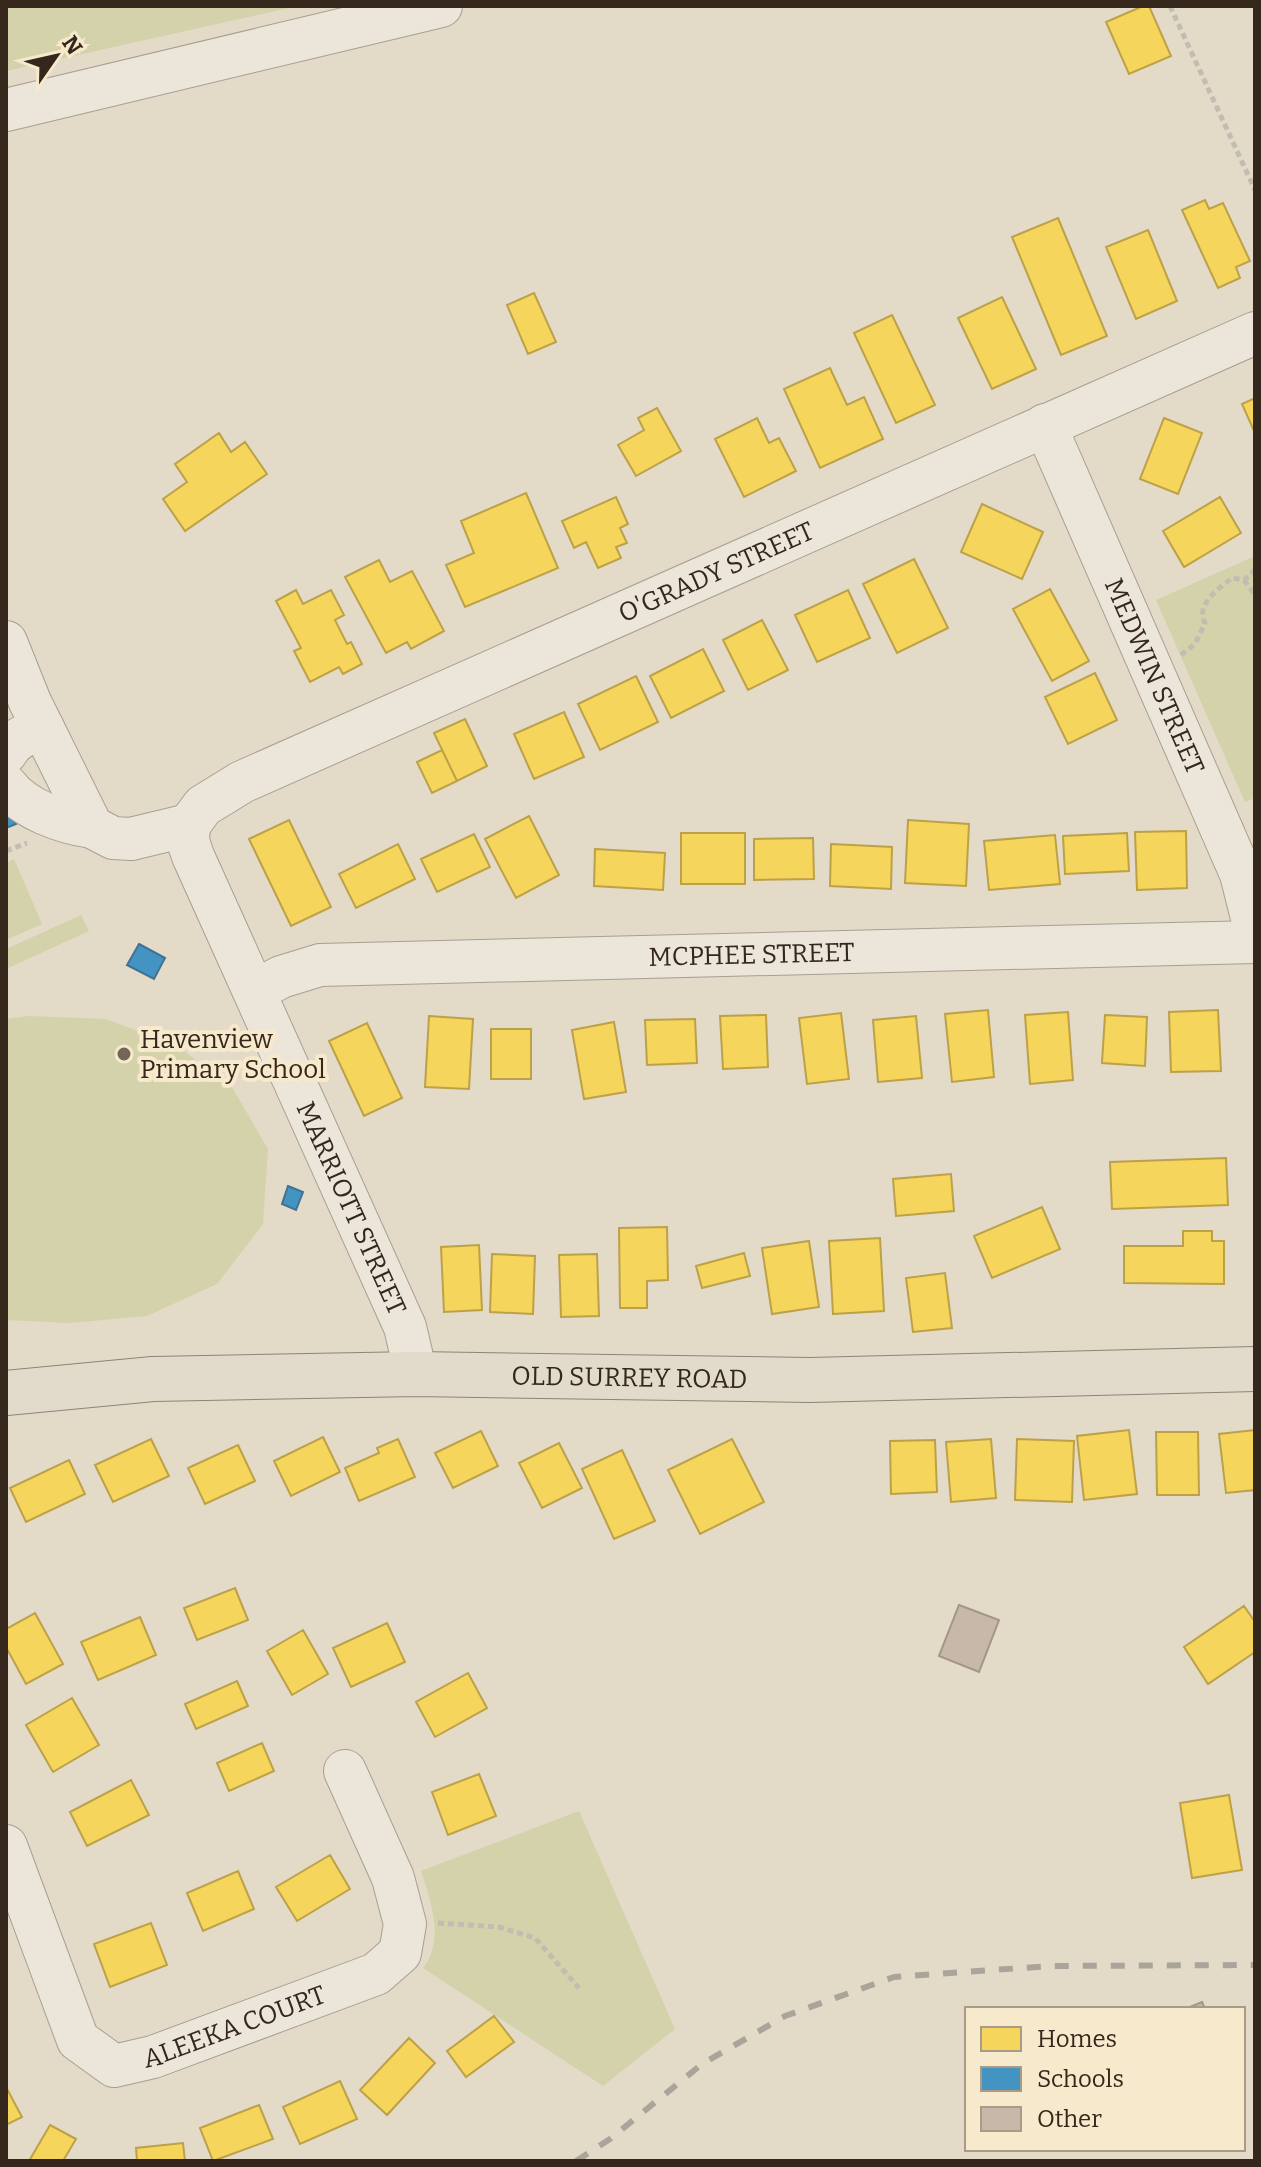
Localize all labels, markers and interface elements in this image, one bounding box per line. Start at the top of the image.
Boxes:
north arrow [16,16,96,96]
text: N [56,31,88,60]
street label: O'GRADY STREET [614,515,819,629]
street label: MEDWIN STREET [1098,573,1211,779]
street label: MCPHEE STREET [648,936,855,972]
place label: Havenview Primary School [140,1024,326,1085]
marker: Havenview Primary School [115,1045,133,1063]
street label: MARRIOTT STREET [290,1097,413,1319]
street label: OLD SURREY ROAD [511,1360,747,1395]
street label: ALEEKA COURT [140,1979,330,2074]
legend [965,2007,1245,2151]
text: Homes [1037,2025,1117,2053]
text: Schools [1037,2065,1124,2093]
text: Other [1037,2105,1102,2133]

